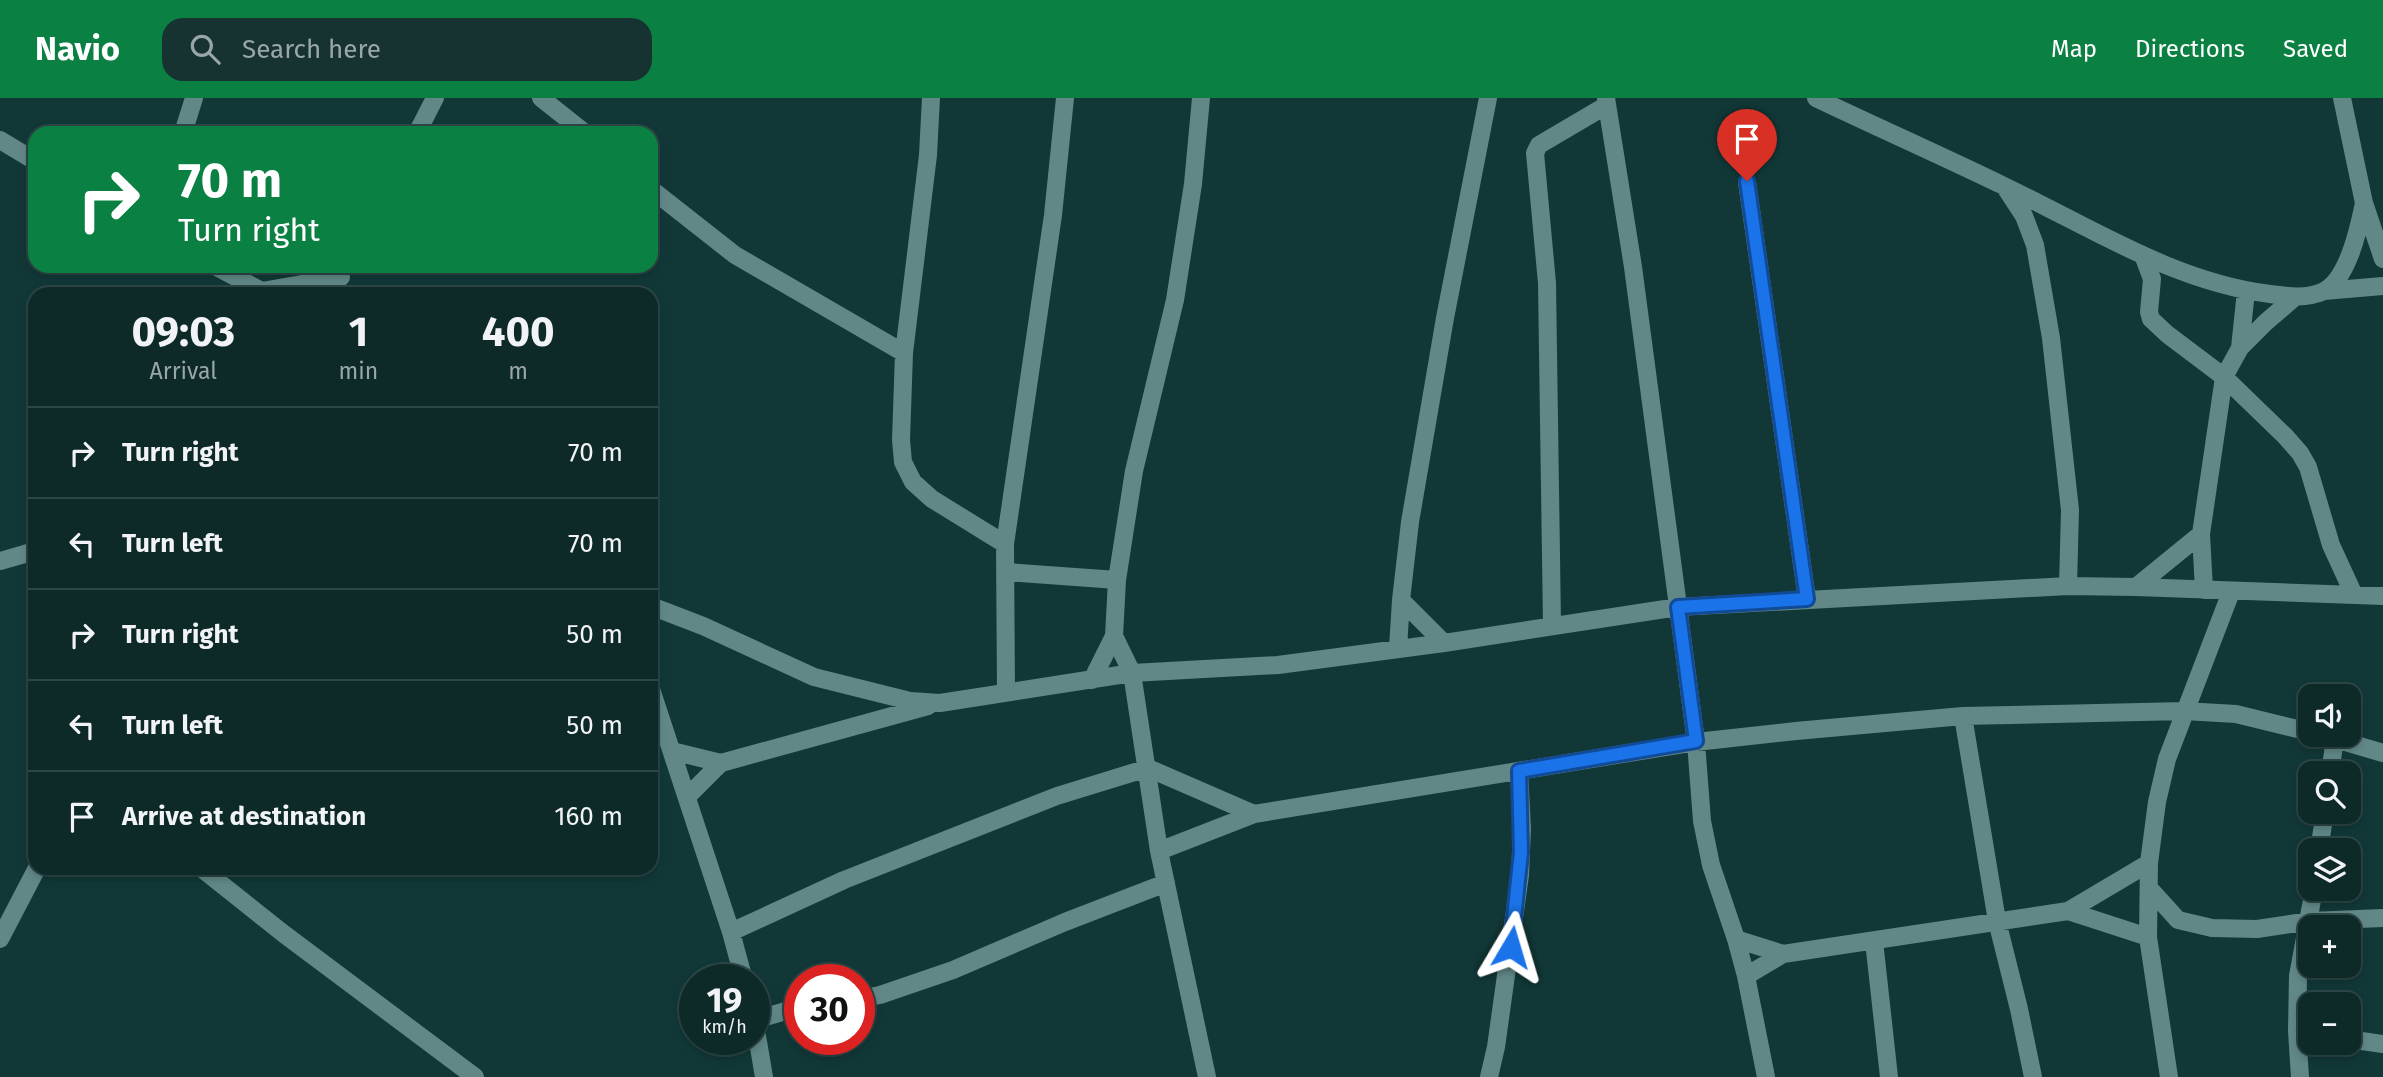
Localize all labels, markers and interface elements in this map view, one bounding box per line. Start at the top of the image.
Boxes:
search box [162,18,652,81]
text: Navio [35,29,120,69]
icon: search [186,30,224,68]
text: Search here [242,34,381,65]
text: Map [2051,35,2097,63]
text: Directions [2135,35,2245,63]
text: Saved [2283,35,2348,63]
pin [1717,109,1777,181]
icon: arrive [1728,120,1766,158]
text: 70 m [178,151,282,210]
icon: right [63,154,154,245]
text: Turn right [178,211,320,249]
text: 09:03 [131,307,235,357]
text: 1 [349,307,368,357]
text: 400 [482,307,555,357]
text: Arrival [150,357,217,385]
text: min [339,357,378,385]
text: m [508,357,528,385]
icon: right [63,434,101,472]
text: Turn right [122,437,239,468]
text: 70 m [568,437,623,468]
icon: left [63,525,101,563]
text: Turn left [122,528,223,559]
text: 70 m [568,528,623,559]
icon: right [63,616,101,654]
text: Turn right [122,619,239,650]
text: 50 m [566,619,623,650]
map controls [2298,684,2361,1055]
button: sound [2298,684,2361,747]
icon: left [63,707,101,745]
text: Turn left [122,710,223,741]
text: 50 m [566,710,623,741]
button: search [2298,761,2361,824]
icon: arrive [63,798,101,836]
text: Arrive at destination [122,801,366,832]
text: 160 m [554,801,623,832]
button: layers [2298,838,2361,901]
position arrow [1474,910,1548,984]
button: + [2298,915,2361,978]
speed limit sign: 30 [784,964,875,1055]
text: 19 [707,979,742,1021]
button: − [2298,992,2361,1055]
text: km/h [702,1016,747,1038]

